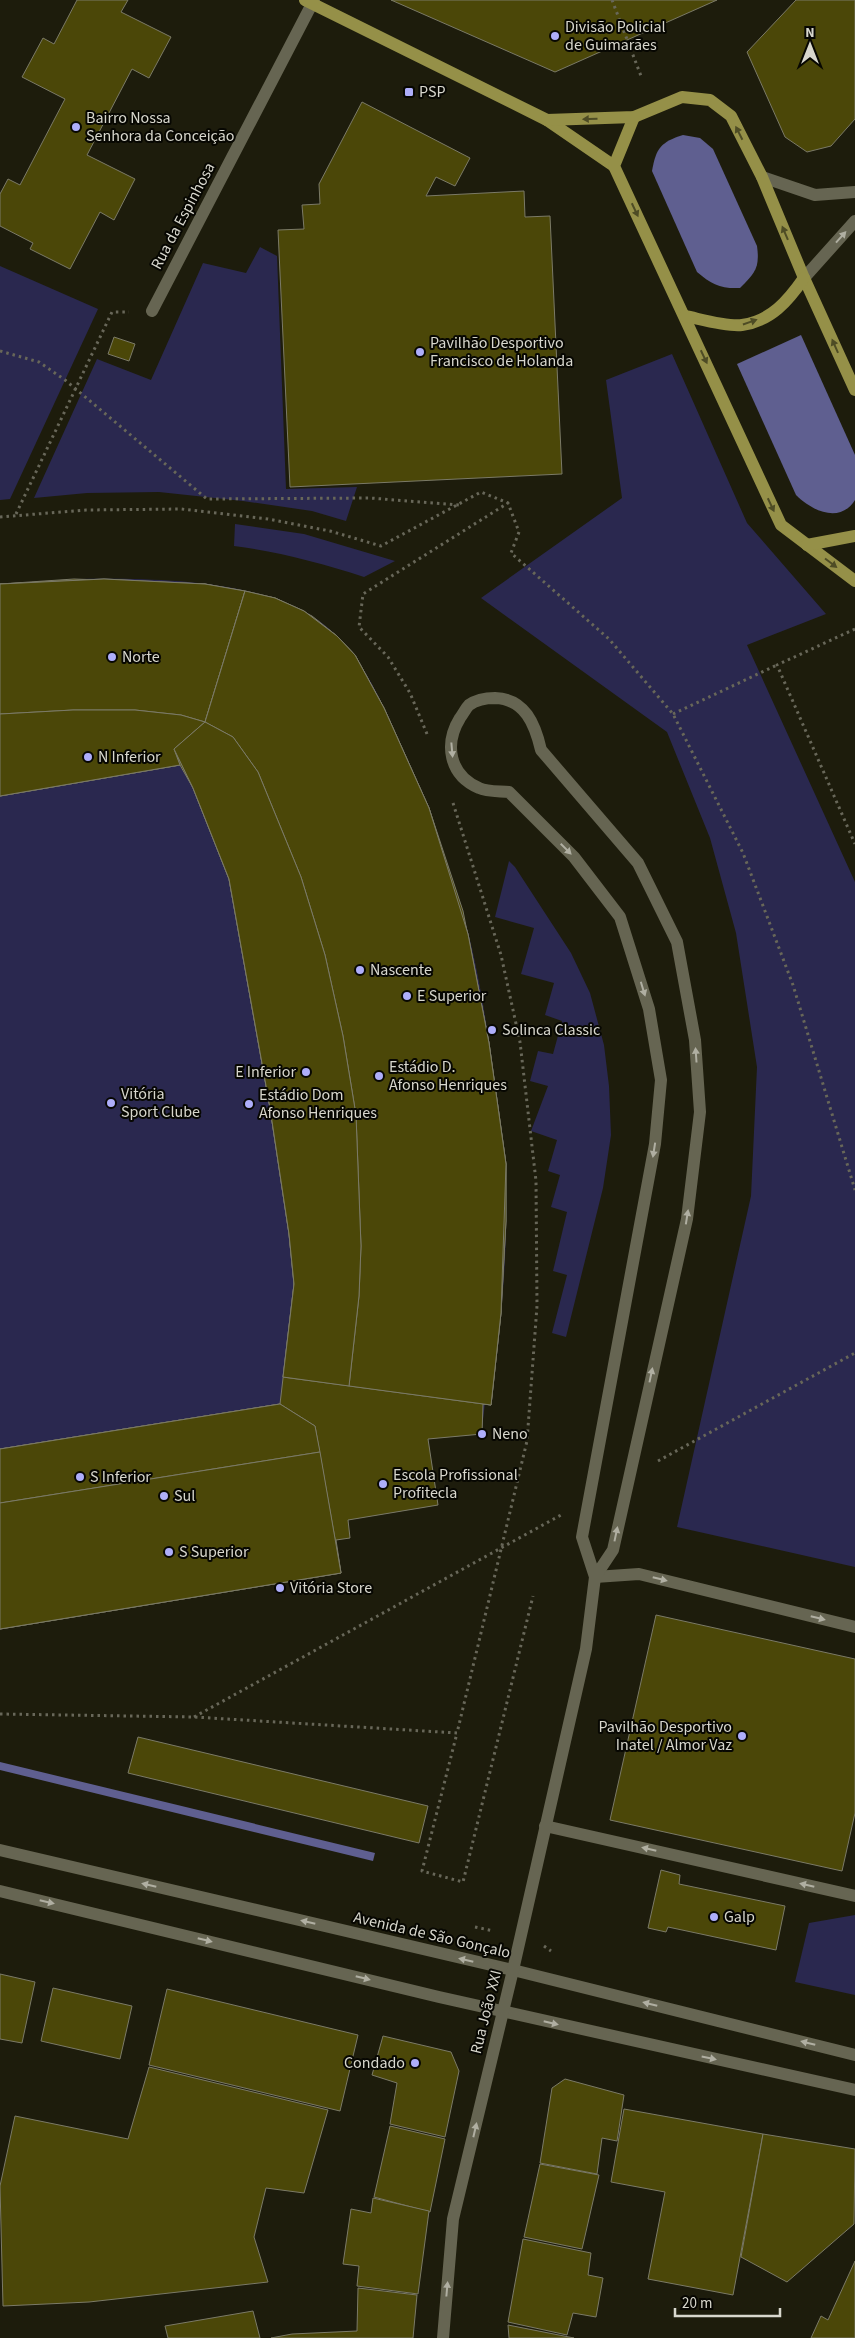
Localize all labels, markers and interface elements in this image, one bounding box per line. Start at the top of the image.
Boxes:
place label: Divisão Policial de Guimarães [565,16,666,56]
north arrow [785,20,835,70]
text: N [805,23,815,43]
marker: Divisão Policial de Guimarães [549,30,561,42]
place label: PSP [419,81,446,103]
marker: PSP [403,86,415,98]
place label: Bairro Nossa Senhora da Conceição [86,107,234,147]
one-way arrow [582,115,598,123]
marker: Bairro Nossa Senhora da Conceição [70,121,82,133]
one-way arrow [735,126,743,141]
street label: Rua da Espinhosa [146,159,220,273]
one-way arrow [631,203,639,217]
one-way arrow [781,226,789,241]
one-way arrow [835,231,847,243]
one-way arrow [742,318,757,326]
place label: Pavilhão Desportivo Francisco de Holanda [430,332,573,372]
one-way arrow [830,339,838,353]
marker: Pavilhão Desportivo Francisco de Holanda [414,346,426,358]
one-way arrow [700,350,708,364]
one-way arrow [768,498,776,512]
one-way arrow [824,558,838,568]
place label: Norte [122,646,160,668]
marker: Norte [106,651,118,663]
one-way arrow [448,742,456,758]
place label: N Inferior [98,746,161,768]
marker: N Inferior [82,751,94,763]
one-way arrow [560,843,572,855]
place label: Nascente [370,959,432,981]
marker: Nascente [354,964,366,976]
one-way arrow [639,982,647,997]
place label: E Superior [417,985,487,1007]
marker: E Superior [401,990,413,1002]
place label: Solinca Classic [502,1019,600,1041]
marker: Solinca Classic [486,1024,498,1036]
one-way arrow [692,1047,700,1063]
place label: Estádio D. Afonso Henriques [389,1056,507,1096]
place label: E Inferior [235,1061,296,1083]
marker: E Inferior [300,1066,312,1078]
marker: Estádio D. Afonso Henriques [373,1070,385,1082]
place label: Vitória Sport Clube [121,1083,200,1123]
place label: Estádio Dom Afonso Henriques [259,1084,377,1124]
marker: Vitória Sport Clube [105,1097,117,1109]
marker: Estádio Dom Afonso Henriques [243,1098,255,1110]
one-way arrow [650,1142,658,1158]
one-way arrow [684,1208,692,1224]
one-way arrow [647,1368,655,1383]
place label: Neno [492,1423,528,1445]
marker: Neno [476,1428,488,1440]
place label: Escola Profissional Profitecla [393,1464,518,1504]
place label: S Inferior [90,1466,151,1488]
marker: S Inferior [74,1471,86,1483]
marker: Escola Profissional Profitecla [377,1478,389,1490]
place label: Sul [174,1485,195,1507]
marker: Sul [158,1490,170,1502]
one-way arrow [612,1526,620,1541]
place label: S Superior [179,1541,249,1563]
marker: S Superior [163,1546,175,1558]
one-way arrow [653,1575,668,1583]
place label: Vitória Store [290,1577,372,1599]
marker: Vitória Store [274,1582,286,1594]
one-way arrow [811,1614,826,1622]
place label: Pavilhão Desportivo Inatel / Almor Vaz [598,1716,732,1756]
marker: Pavilhão Desportivo Inatel / Almor Vaz [736,1730,748,1742]
one-way arrow [641,1845,656,1853]
one-way arrow [142,1881,157,1889]
one-way arrow [800,1881,815,1889]
one-way arrow [40,1898,55,1906]
street label: Avenida de São Gonçalo [351,1906,513,1964]
place label: Galp [724,1906,755,1928]
marker: Galp [708,1911,720,1923]
one-way arrow [300,1918,315,1926]
one-way arrow [198,1936,213,1944]
one-way arrow [457,1955,473,1963]
street label: Rua João XXI [465,1968,507,2056]
one-way arrow [356,1974,371,1982]
one-way arrow [642,2000,657,2008]
one-way arrow [543,2019,558,2027]
one-way arrow [800,2039,815,2047]
place label: Condado [344,2052,405,2074]
one-way arrow [702,2054,717,2062]
marker: Condado [409,2057,421,2069]
one-way arrow [471,2122,479,2137]
one-way arrow [443,2281,451,2297]
scale bar [675,2286,780,2318]
text: 20 m [682,2293,712,2314]

